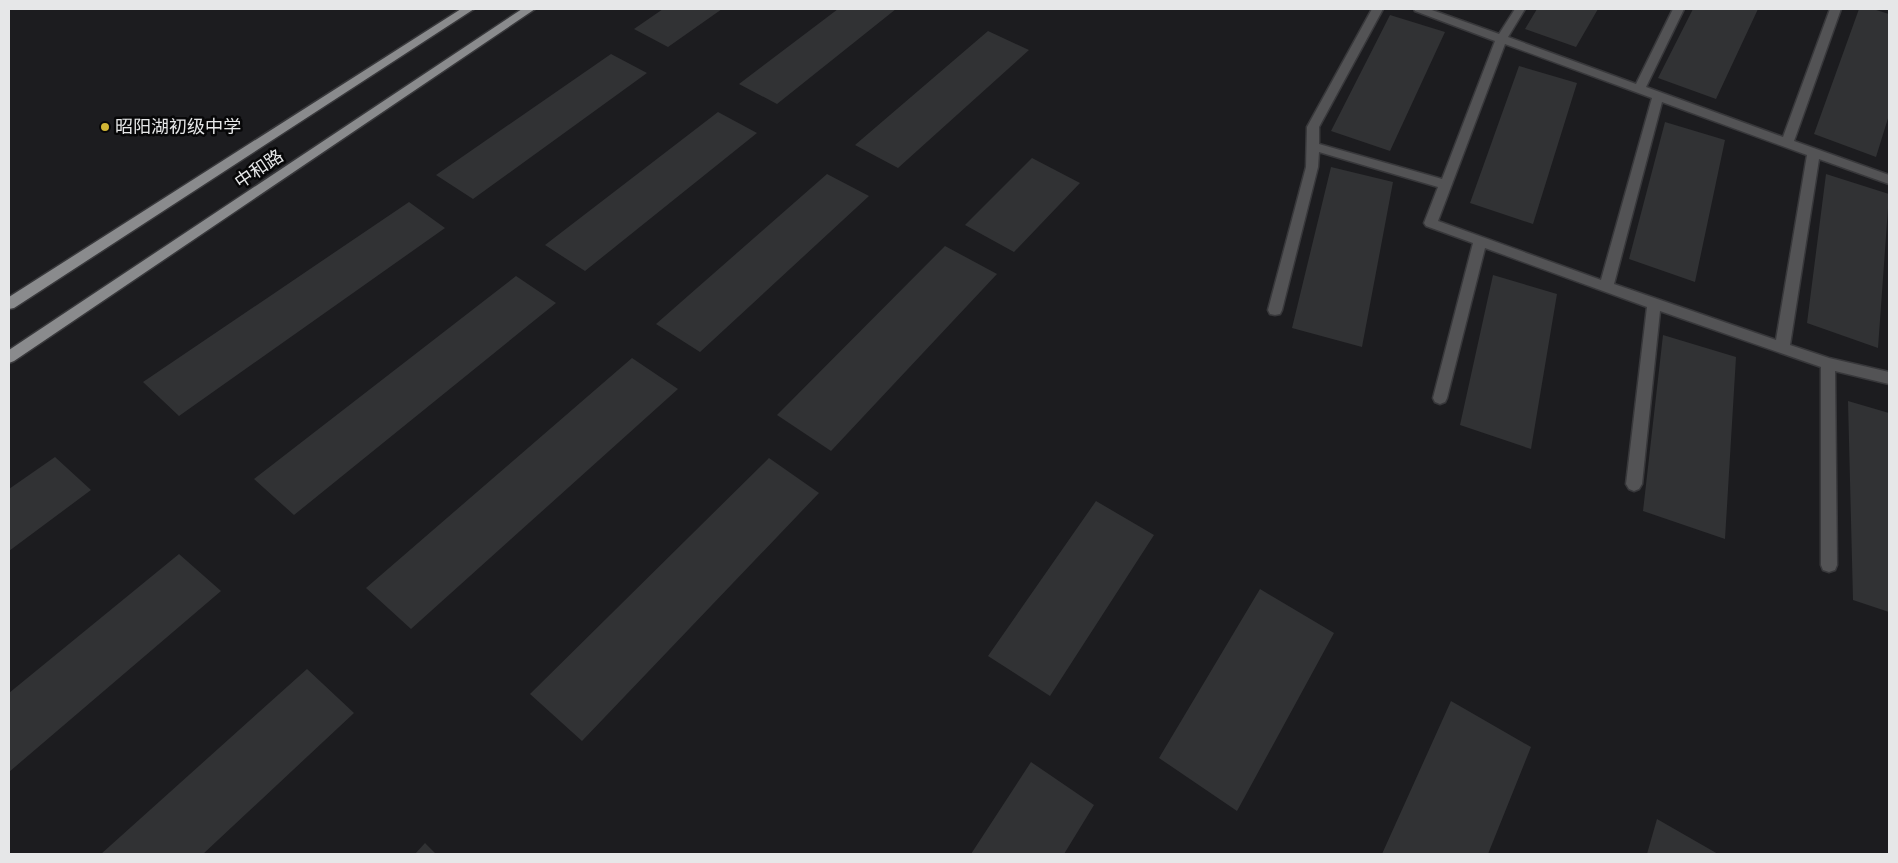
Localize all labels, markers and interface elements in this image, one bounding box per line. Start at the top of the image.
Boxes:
place label: 昭阳湖初级中学 [115,114,241,141]
marker: 昭阳湖初级中学 [99,121,111,133]
street label: 中和路 [229,143,289,196]

